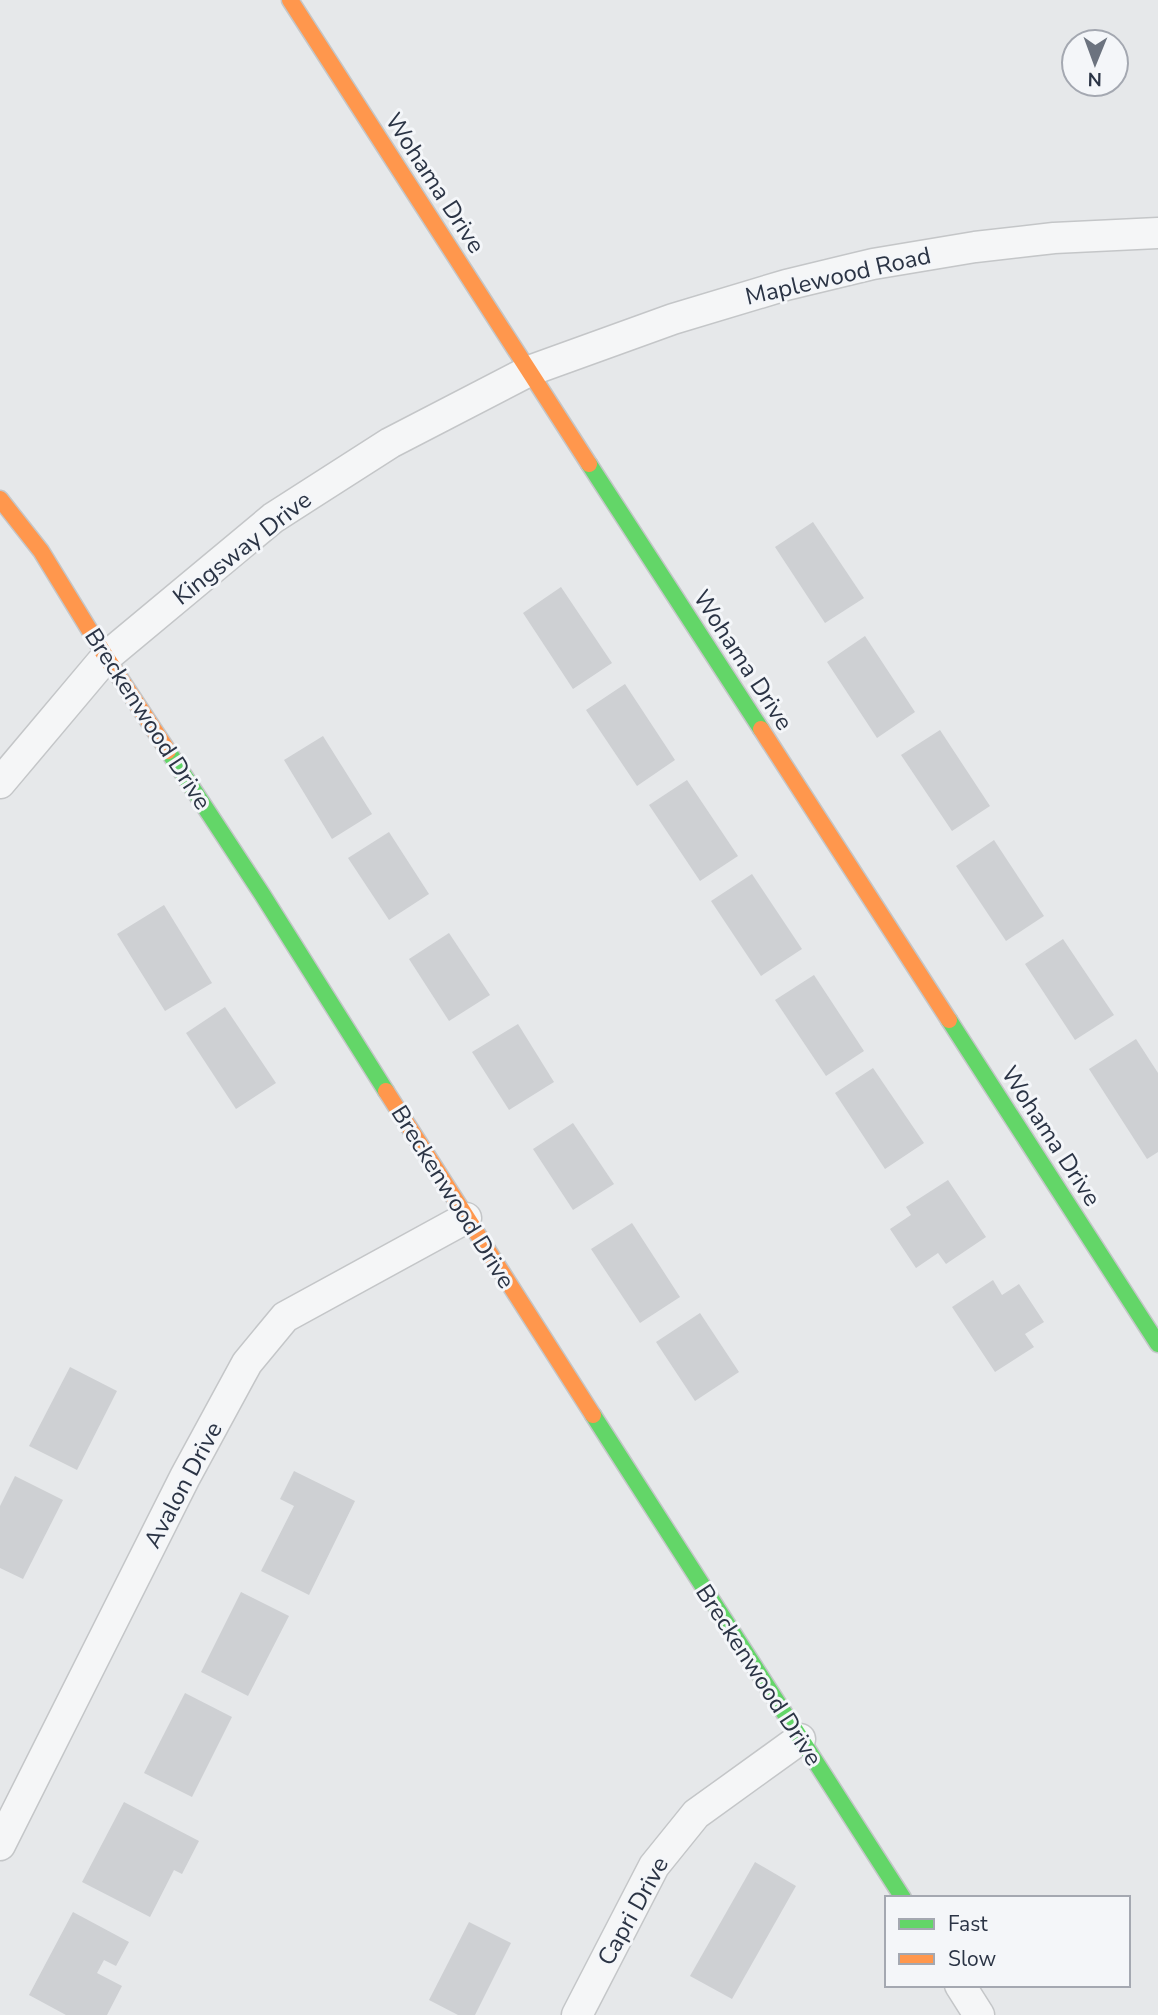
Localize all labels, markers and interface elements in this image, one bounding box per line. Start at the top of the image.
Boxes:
north arrow [1060,28,1130,98]
text: N [1087,66,1102,92]
street label: Wohama Drive [378,107,492,259]
street label: Maplewood Road [742,239,934,313]
street label: Kingsway Drive [166,484,318,612]
street label: Wohama Drive [686,584,800,736]
street label: Breckenwood Drive [77,622,219,816]
street label: Wohama Drive [994,1060,1108,1212]
street label: Breckenwood Drive [384,1099,522,1295]
street label: Avalon Drive [136,1416,230,1554]
street label: Breckenwood Drive [688,1578,830,1772]
street label: Capri Drive [590,1851,676,1971]
legend [885,1896,1130,1987]
text: Fast [948,1910,988,1938]
text: Slow [948,1945,997,1973]

